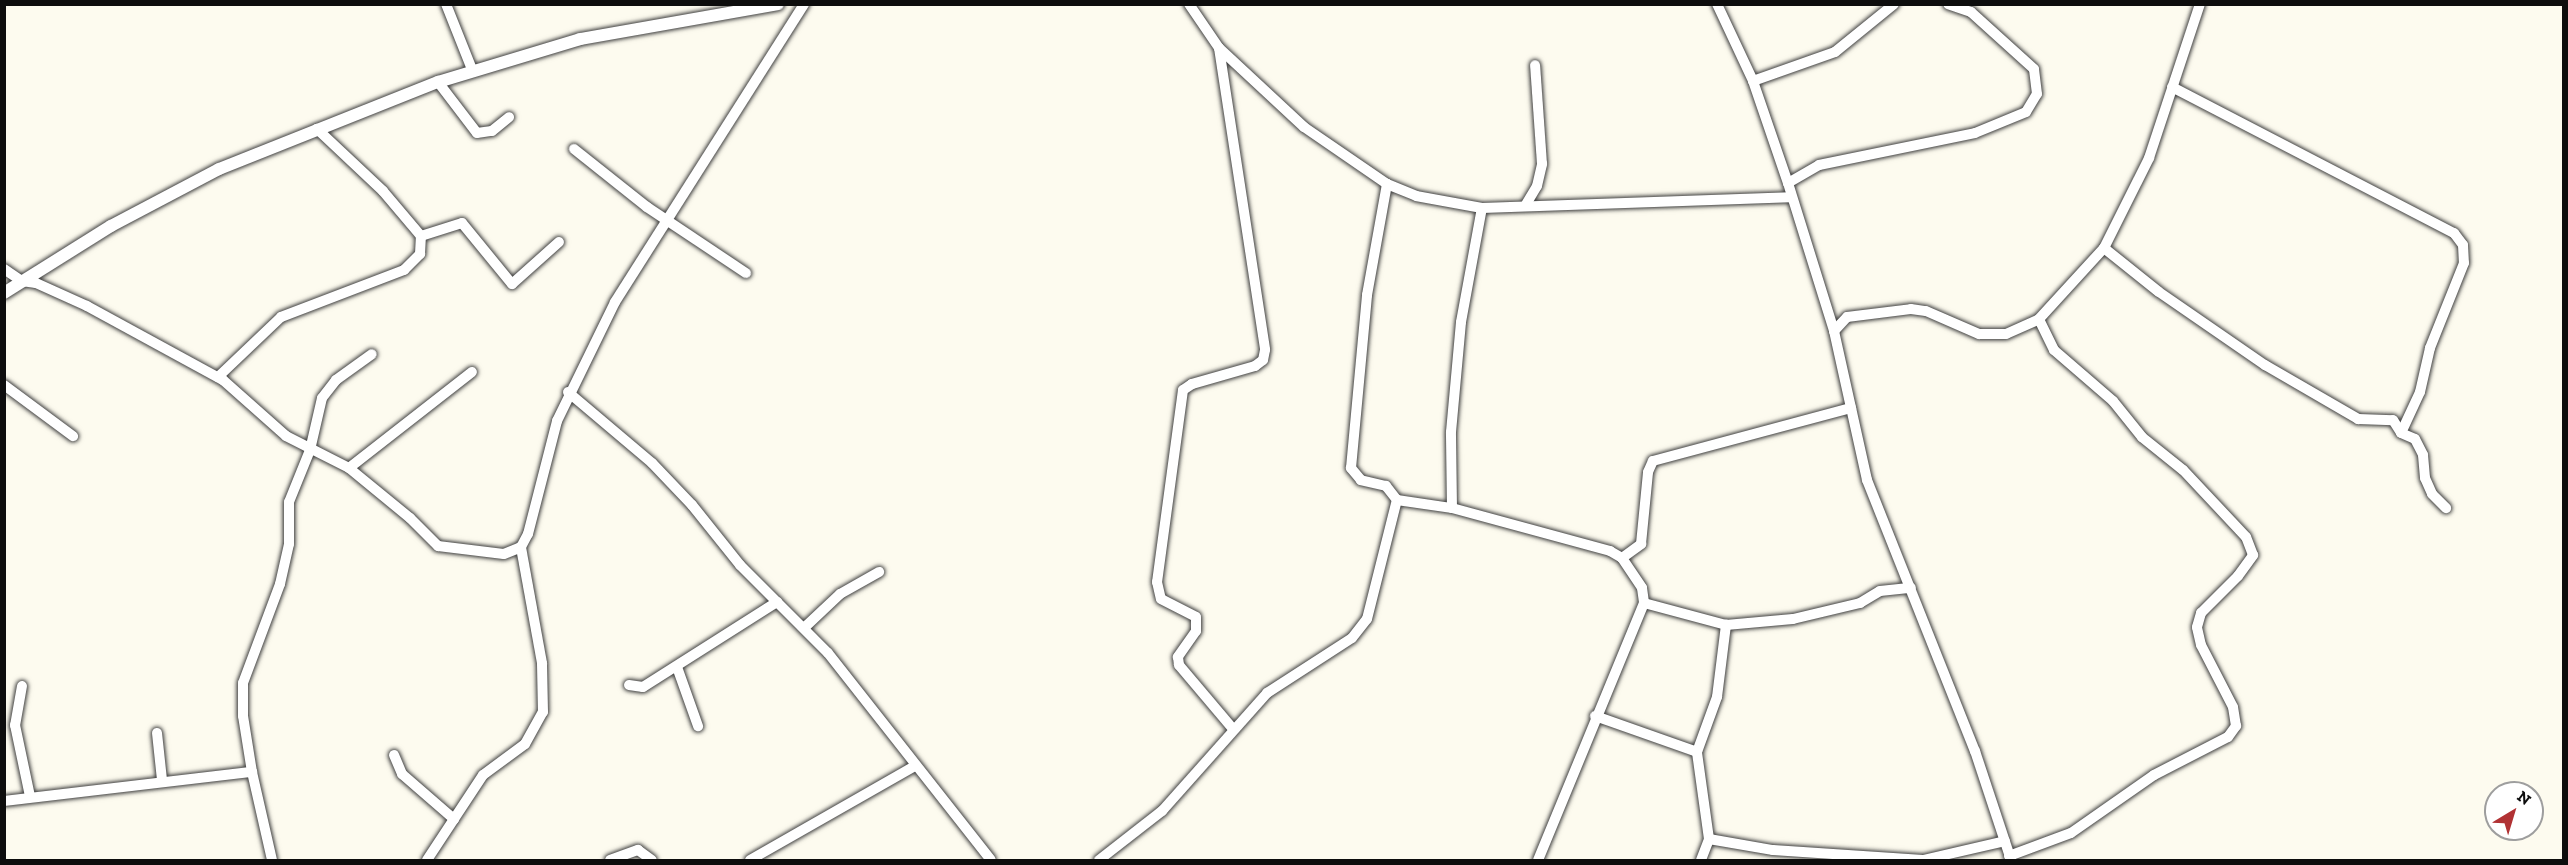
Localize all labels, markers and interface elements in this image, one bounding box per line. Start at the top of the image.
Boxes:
north arrow [2484,781,2544,841]
text: N [2514,787,2535,809]

